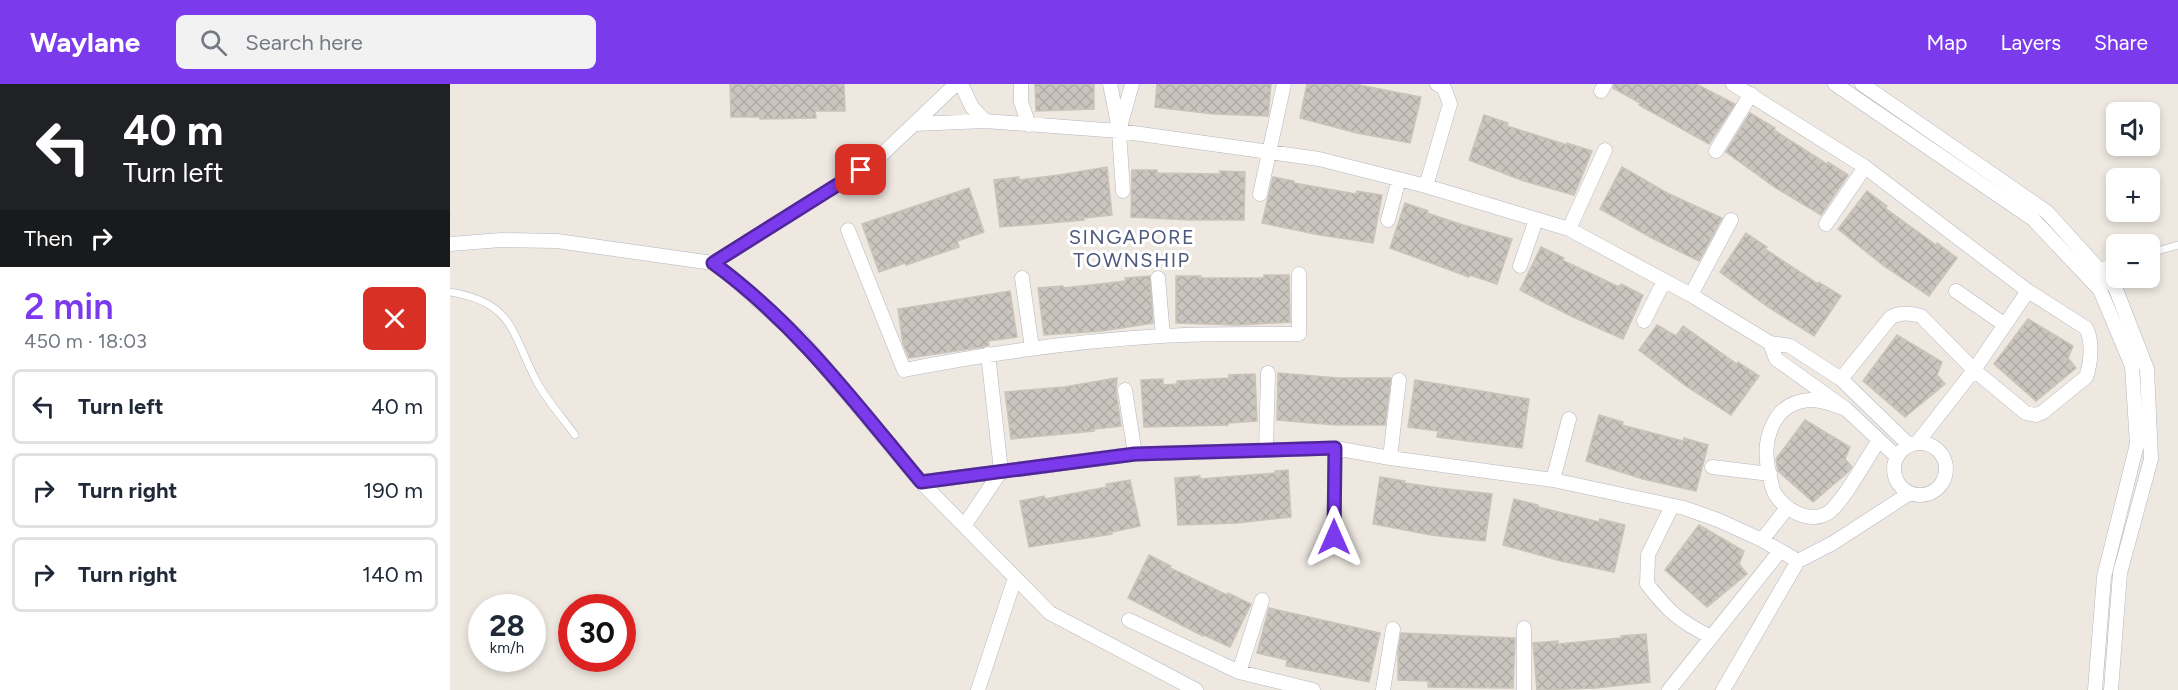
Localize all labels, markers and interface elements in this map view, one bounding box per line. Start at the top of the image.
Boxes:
search box [176,15,596,69]
text: Waylane [30,25,140,59]
icon: search [197,26,230,59]
text: Search here [245,29,363,56]
text: Map [1927,30,1967,55]
text: Layers [2000,30,2061,55]
text: Share [2094,30,2148,55]
map controls [2106,102,2160,288]
button: sound [2106,102,2160,156]
text: 40 m [123,105,223,156]
icon: left [24,108,102,186]
pin [835,144,886,195]
icon: arrive [844,153,877,186]
text: Turn left [123,156,223,189]
button: + [2106,168,2160,222]
icon: right [85,222,118,255]
text: Then [24,225,73,252]
district label: SINGAPORE TOWNSHIP [1069,225,1195,272]
button: − [2106,234,2160,288]
text: 2 min [24,285,114,328]
button: close [363,287,426,350]
text: 450 m · 18:03 [24,329,147,353]
icon: left [27,390,60,423]
text: Turn left [78,393,164,420]
text: 40 m [371,393,423,420]
icon: right [27,474,60,507]
text: Turn right [78,477,177,504]
text: 190 m [363,477,423,504]
position arrow [1302,505,1366,569]
icon: right [27,558,60,591]
text: Turn right [78,561,177,588]
text: 140 m [362,561,423,588]
speed limit sign: 30 [558,594,636,672]
text: 28 [489,607,525,644]
text: km/h [490,639,524,657]

